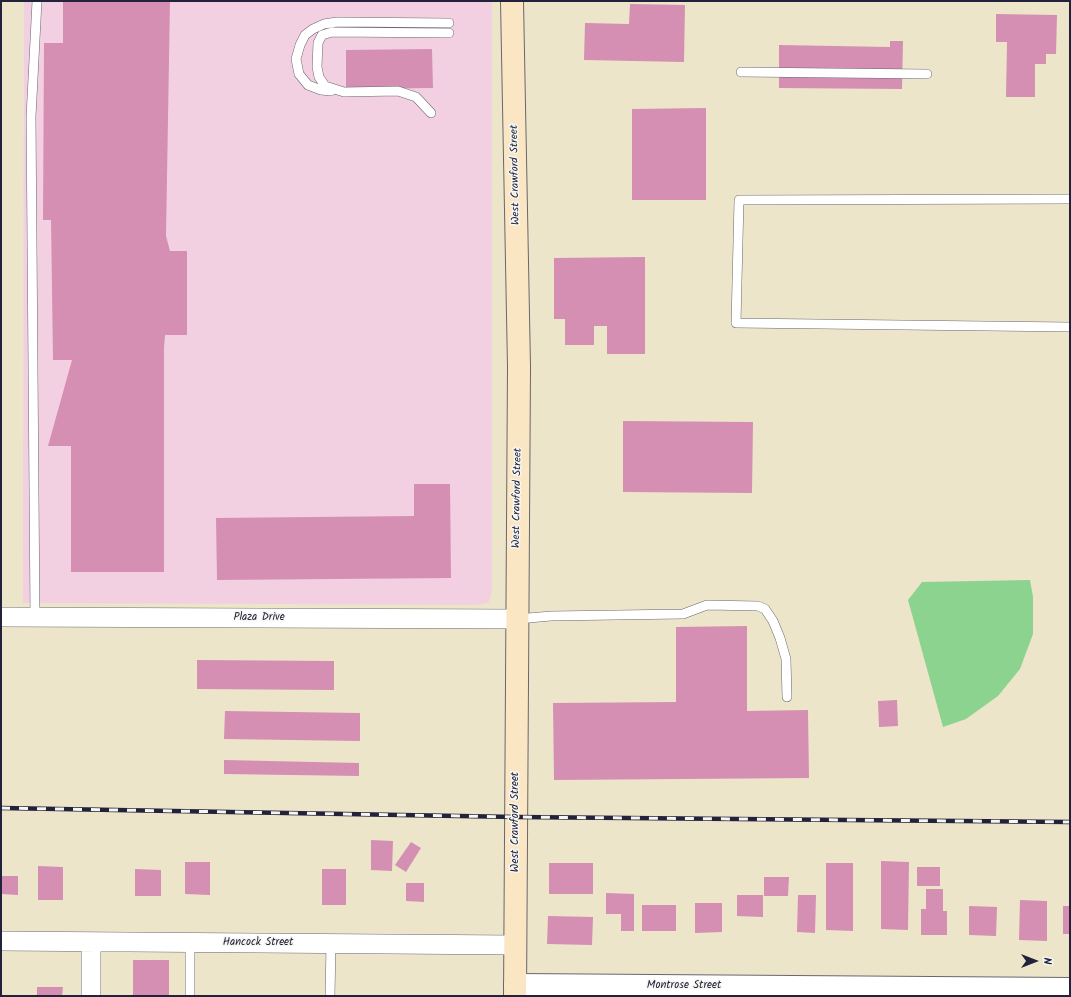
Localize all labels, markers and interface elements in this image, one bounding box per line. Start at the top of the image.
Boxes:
street label: West Crawford Street [509,125,523,225]
street label: West Crawford Street [511,448,525,548]
street label: Plaza Drive [233,611,285,625]
street label: West Crawford Street [509,772,523,872]
street label: Hancock Street [223,936,293,950]
north arrow [1015,941,1055,981]
text: N [1038,958,1056,964]
street label: Montrose Street [647,979,721,993]

